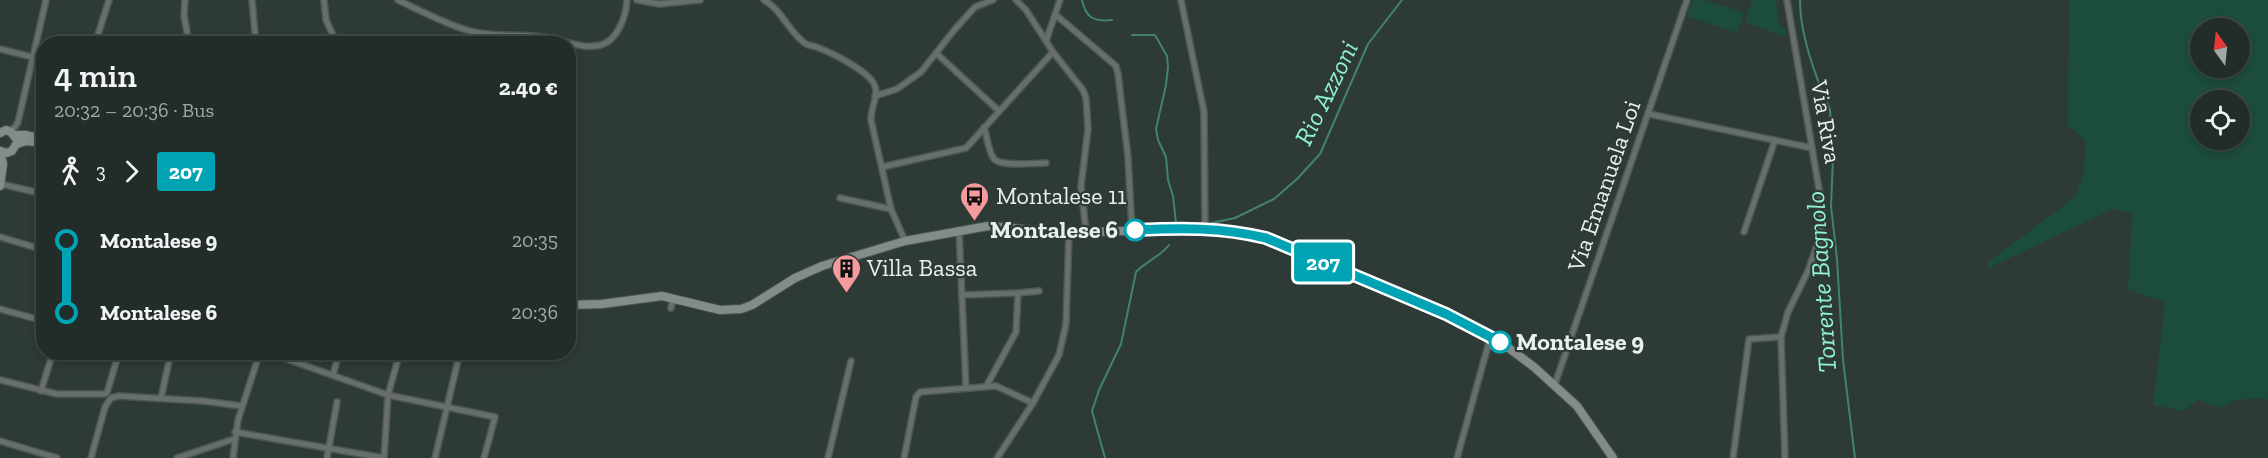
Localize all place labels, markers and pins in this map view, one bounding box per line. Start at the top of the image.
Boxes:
bus stop icon: Montalese 11 [959,180,991,222]
place label: Montalese 11 [996,181,1127,210]
place label: Montalese 6 [990,215,1118,244]
marker: Montalese 6 [1124,219,1146,241]
building icon: Villa Bassa [830,252,862,294]
place label: Villa Bassa [866,253,978,282]
place label: Montalese 9 [1516,327,1644,356]
marker: Montalese 9 [1489,331,1511,353]

